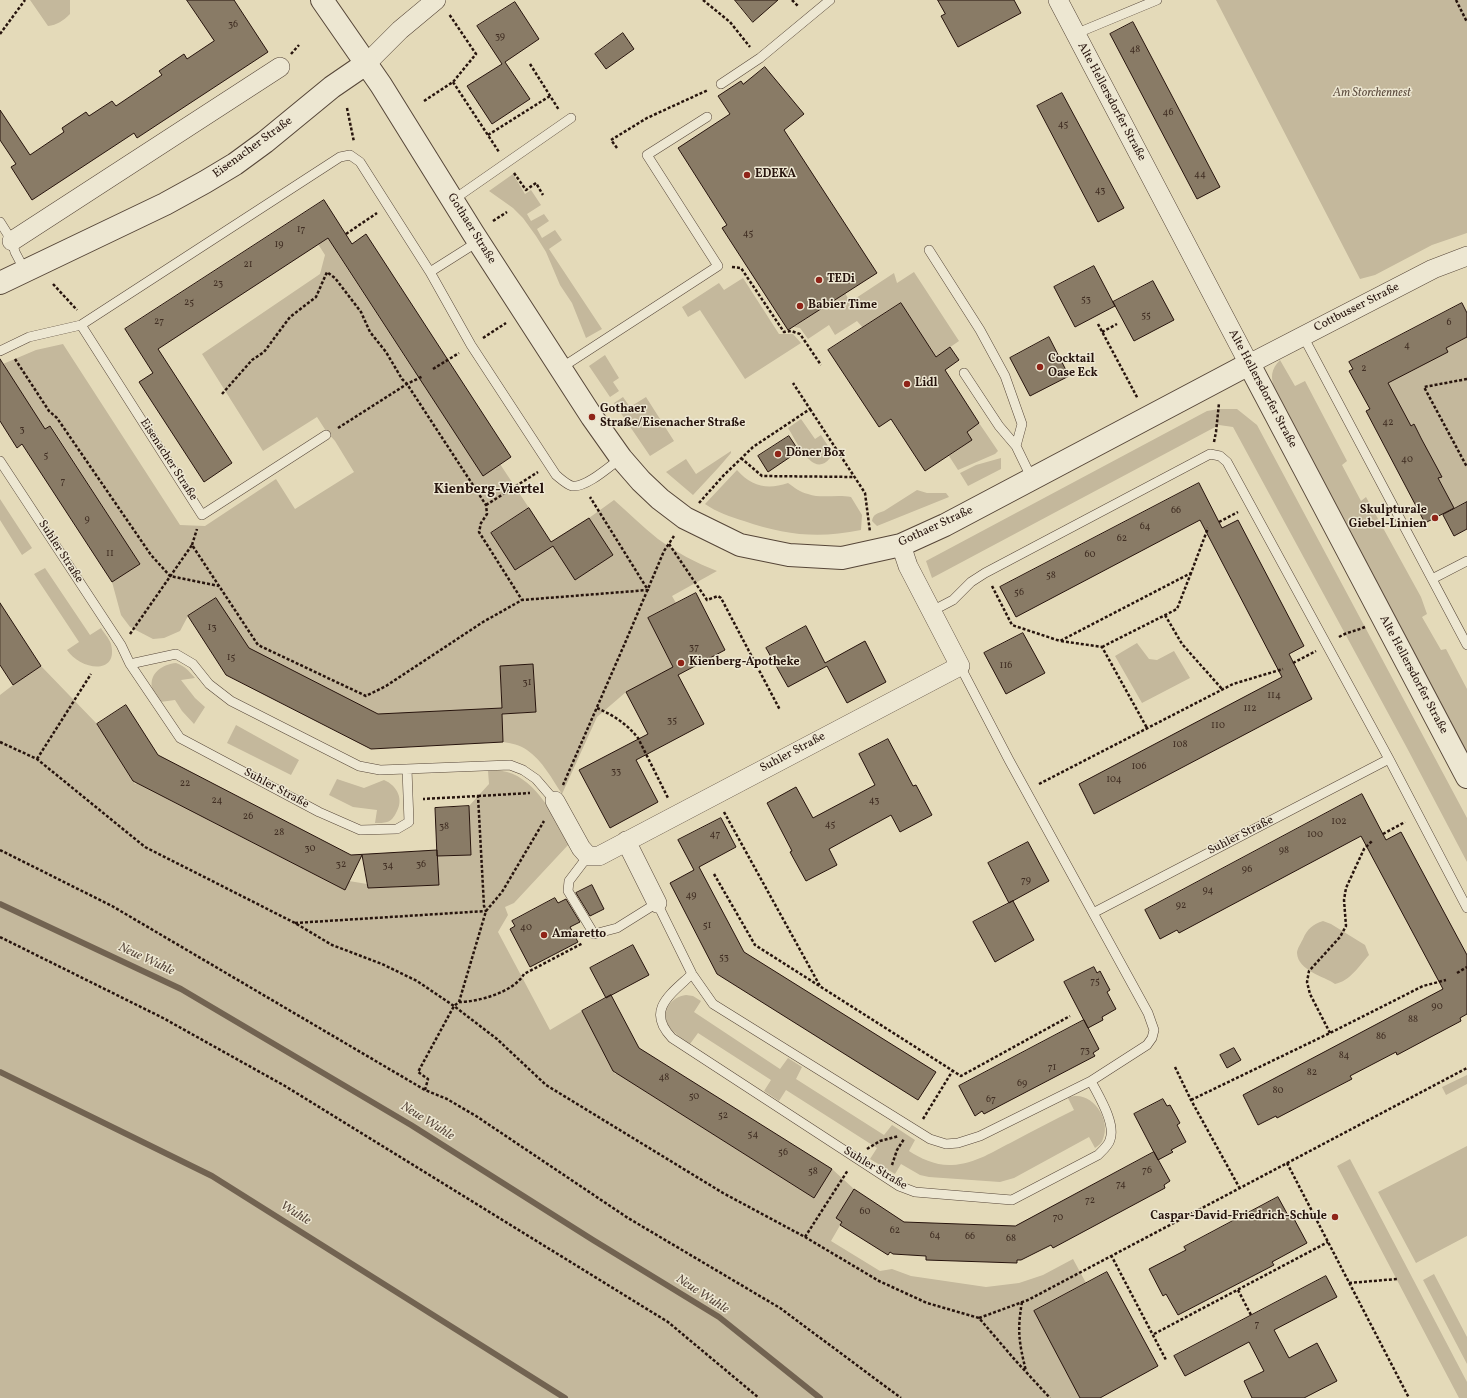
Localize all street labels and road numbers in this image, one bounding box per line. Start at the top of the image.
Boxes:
street label: Alte Hellersdorfer Straße [1074,40,1148,164]
street label: Eisenacher Straße [210,114,296,182]
street label: Gothaer Straße [444,191,498,267]
street label: Cottbusser Straße [1312,280,1402,336]
street label: Alte Hellersdorfer Straße [1225,327,1299,451]
street label: Eisenacher Straße [136,416,200,504]
street label: Gothaer Straße [897,504,975,550]
street label: Suhler Straße [34,518,86,586]
street label: Alte Hellersdorfer Straße [1376,613,1450,737]
street label: Suhler Straße [758,730,828,776]
street label: Suhler Straße [241,766,311,812]
street label: Suhler Straße [1206,813,1276,859]
street label: Suhler Straße [840,1144,910,1194]

